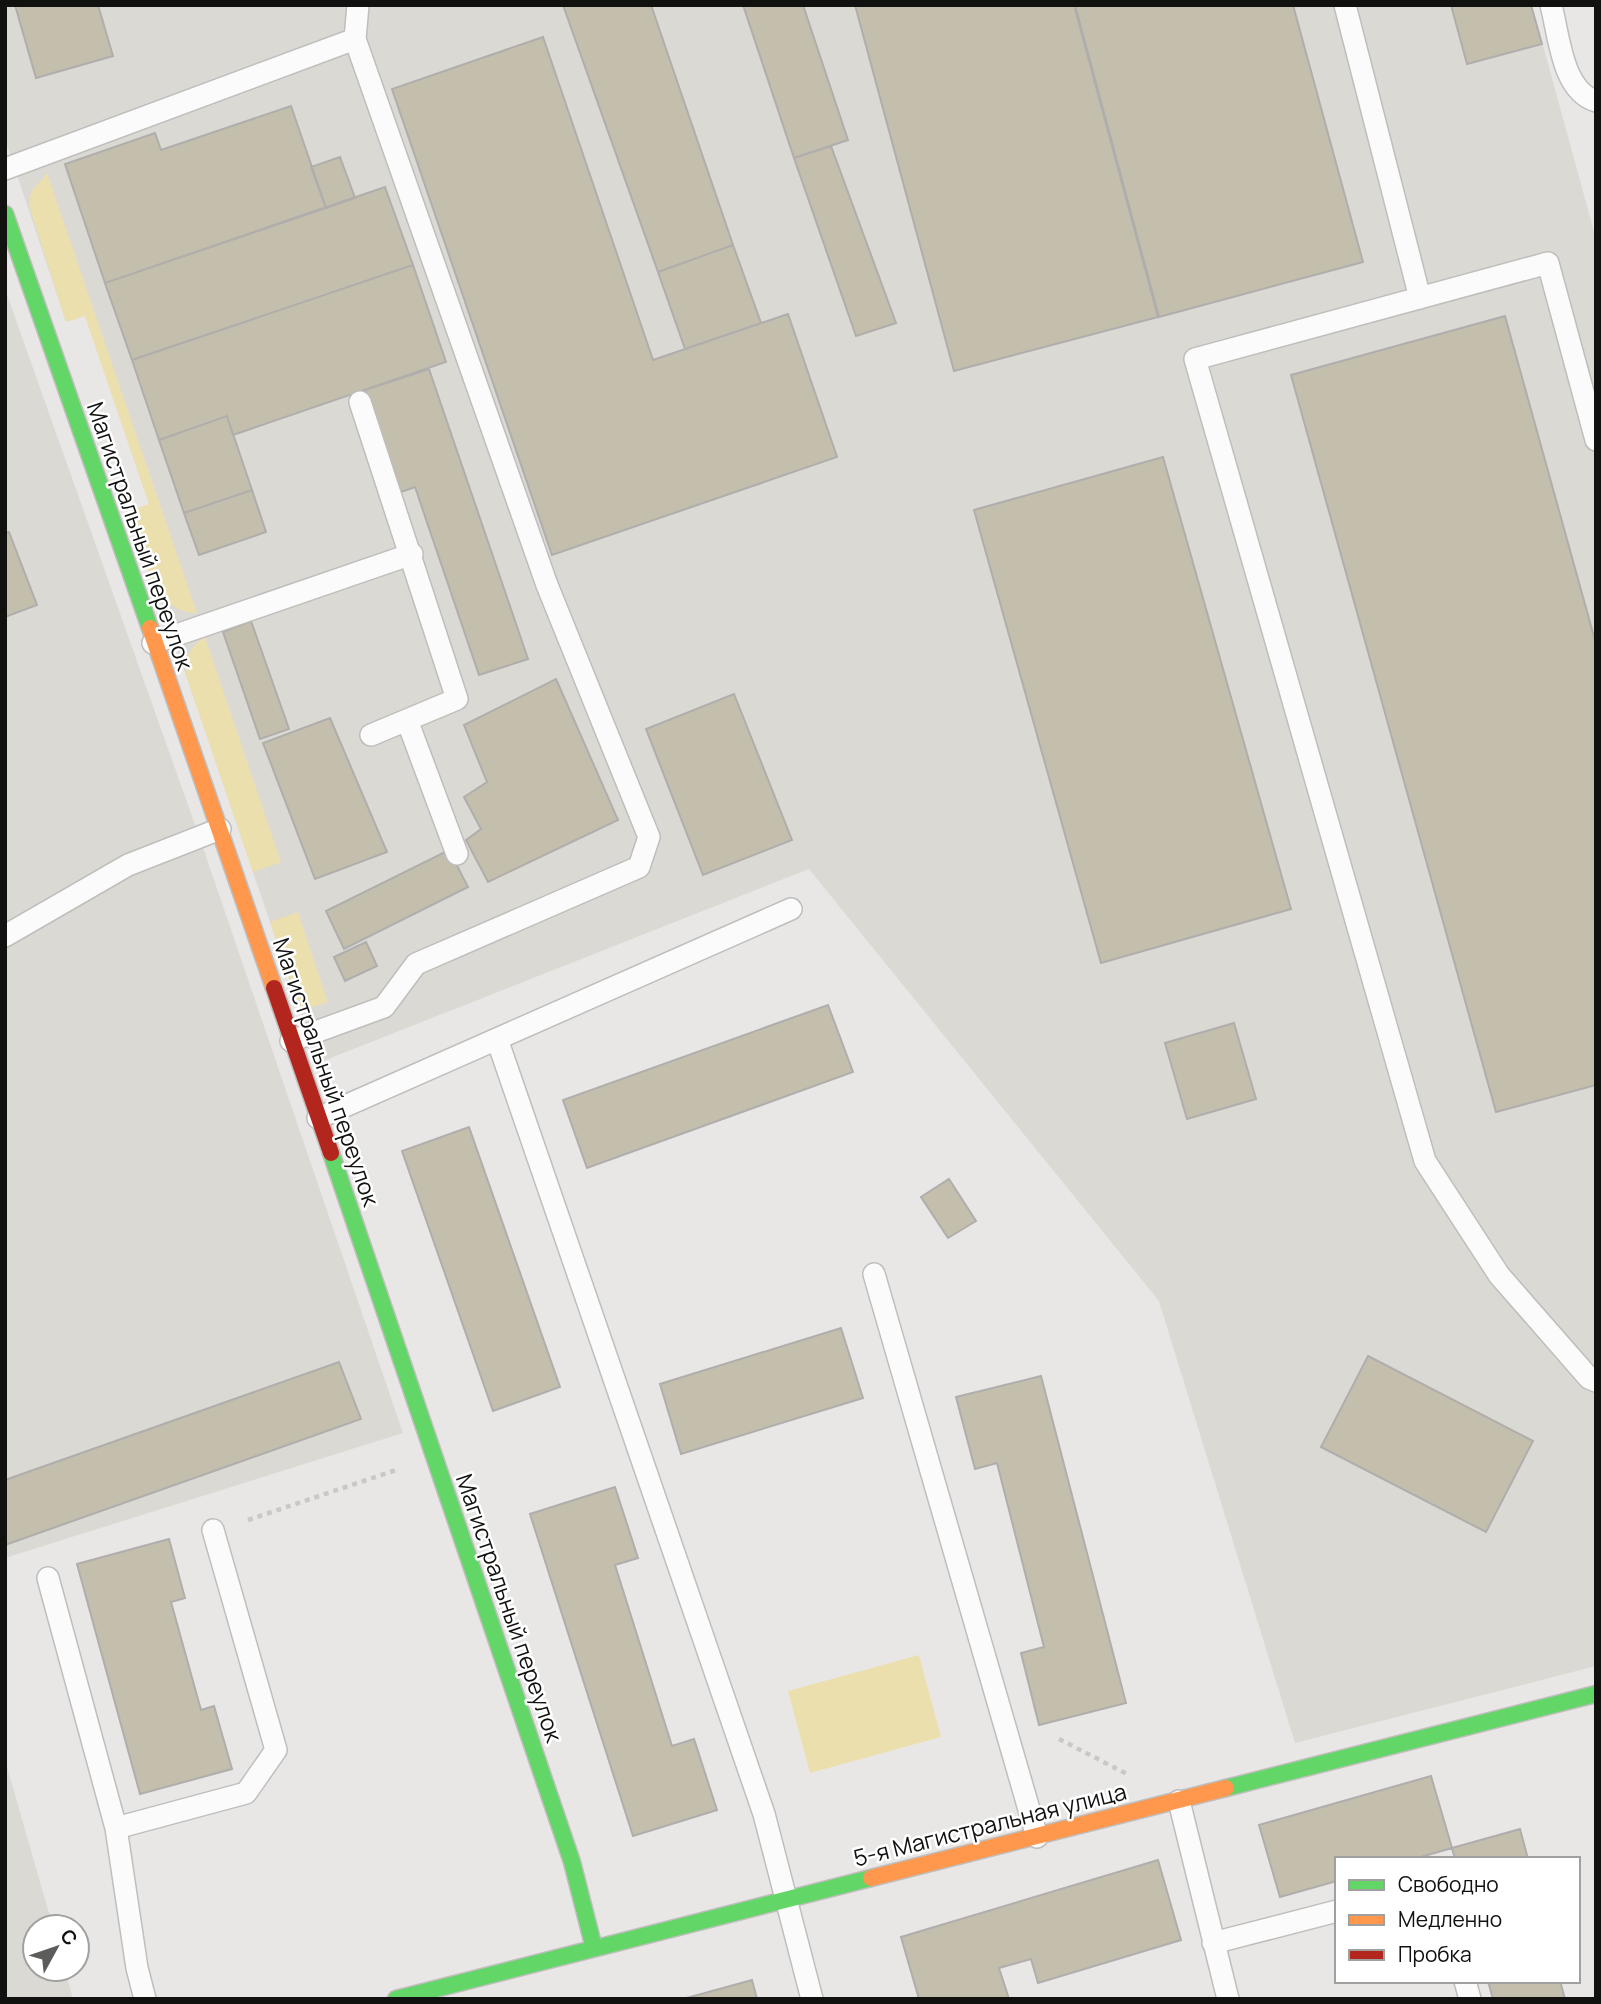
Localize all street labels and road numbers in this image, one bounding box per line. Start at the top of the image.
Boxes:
street label: Магистральный переулок [80,397,202,675]
street label: Магистральный переулок [266,933,388,1211]
street label: Магистральный переулок [449,1469,571,1747]
street label: 5-я Магистральная улица [850,1775,1130,1873]

